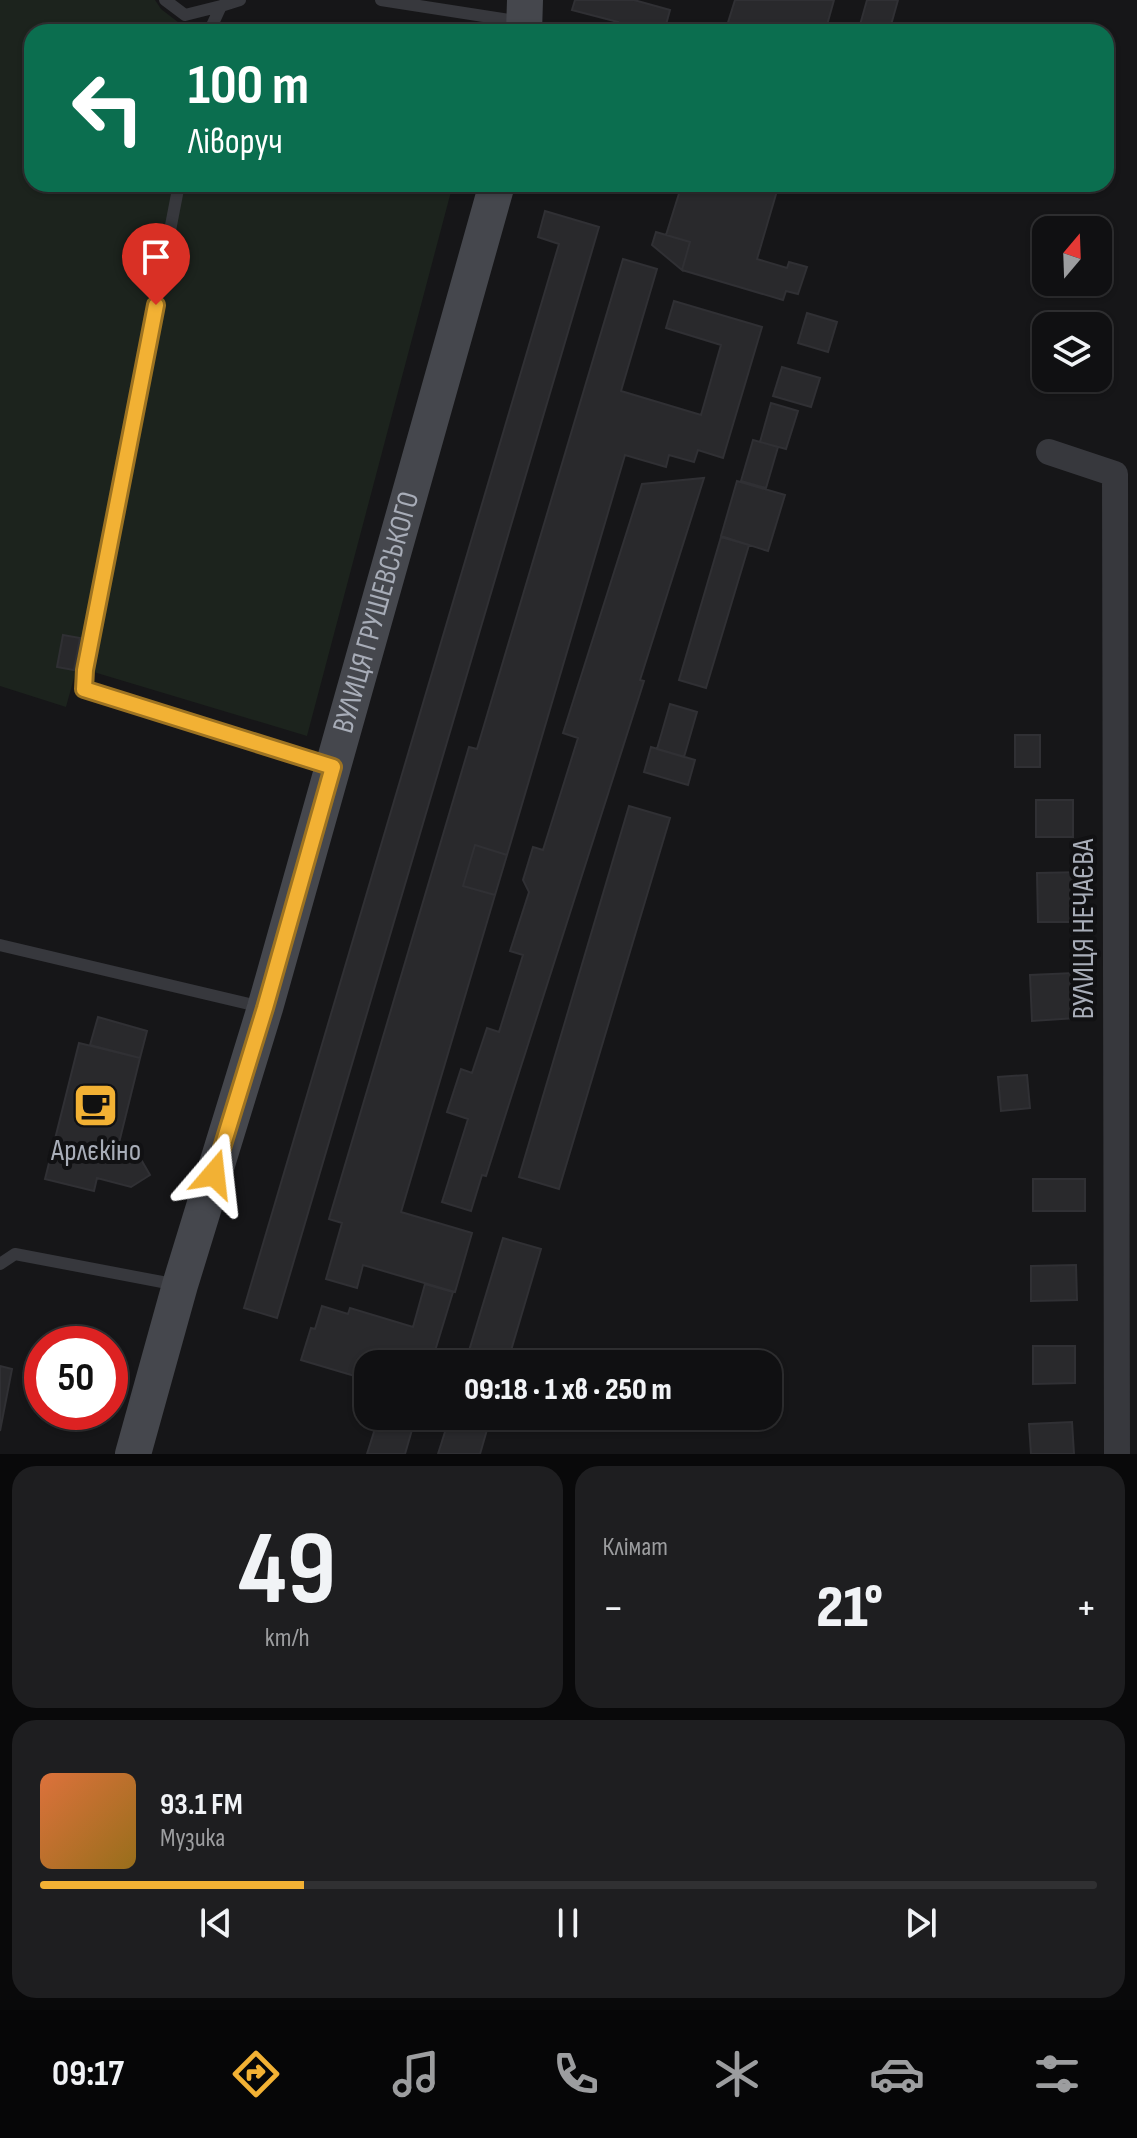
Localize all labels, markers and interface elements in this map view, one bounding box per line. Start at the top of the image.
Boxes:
text: 100 m [188,53,309,120]
icon: left [56,56,160,160]
text: Ліворуч [188,121,283,164]
north arrow [1032,216,1112,296]
map controls [1032,216,1112,392]
pin [122,223,190,305]
icon: arrive [134,235,178,279]
button: layers [1032,312,1112,392]
street label: ВУЛИЦЯ ГРУШЕВСЬКОГО [325,488,427,737]
street label: ВУЛИЦЯ НЕЧАЄВА [1066,838,1102,1019]
cafe icon: Арлєкіно [72,1081,120,1129]
position arrow [172,1132,256,1216]
place label: Арлєкіно [50,1133,141,1169]
speed limit sign: 50 [24,1326,128,1430]
text: 09:18 · 1 хв · 250 m [464,1372,672,1408]
text: 49 [238,1508,336,1633]
text: Клімат [603,1532,668,1563]
text: 21° [816,1572,883,1644]
text: − [603,1582,624,1635]
text: + [1075,1582,1097,1635]
text: km/h [265,1623,310,1654]
text: 93.1 FM [160,1787,243,1823]
text: Музика [160,1823,225,1854]
icon: previous [194,1901,238,1945]
icon: pause [546,1901,590,1945]
icon: next [899,1901,943,1945]
icon: directions [228,2046,284,2102]
icon: music [388,2046,444,2102]
icon: phone [548,2046,604,2102]
icon: climate [709,2046,765,2102]
icon: car [869,2046,925,2102]
icon: filters [1029,2046,1085,2102]
text: 09:17 [52,2053,124,2096]

